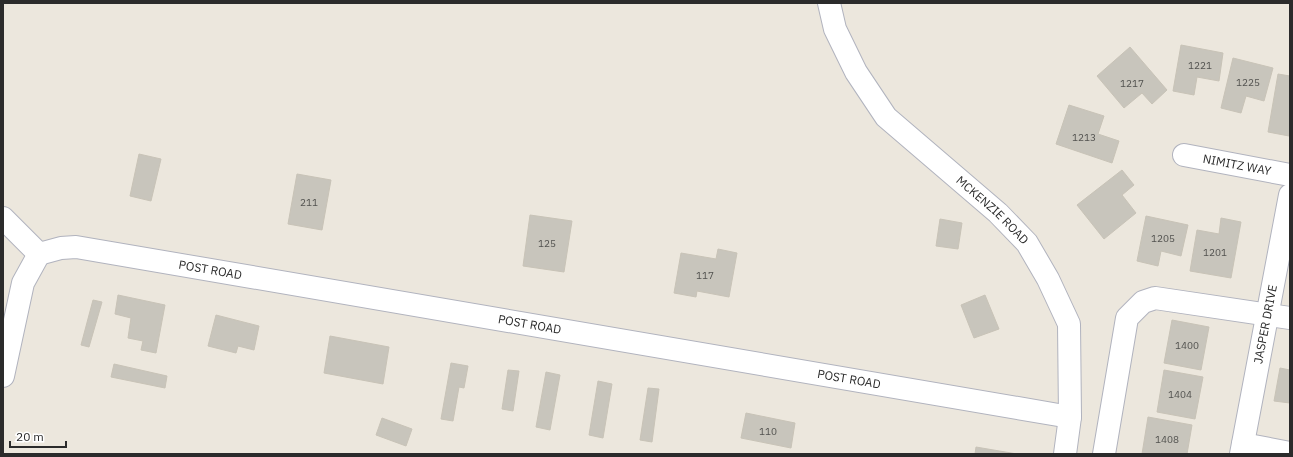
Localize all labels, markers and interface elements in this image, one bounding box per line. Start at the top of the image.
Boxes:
house number: 1221 [1188,59,1212,72]
house number: 1225 [1236,76,1260,89]
house number: 1217 [1120,77,1144,90]
house number: 1213 [1072,131,1096,144]
street label: NIMITZ WAY [1202,151,1273,178]
street label: MCKENZIE ROAD [953,172,1032,247]
house number: 211 [300,196,318,209]
house number: 1205 [1151,232,1175,245]
house number: 125 [538,237,556,250]
house number: 1201 [1203,246,1227,259]
street label: POST ROAD [178,257,243,282]
house number: 117 [696,269,714,282]
street label: JASPER DRIVE [1250,283,1280,365]
street label: POST ROAD [497,311,563,337]
house number: 1400 [1175,339,1199,352]
street label: POST ROAD [816,366,882,392]
house number: 1404 [1168,388,1192,401]
scale bar [10,423,66,449]
house number: 110 [759,425,777,438]
text: 20 m [16,429,44,444]
house number: 1408 [1155,433,1179,446]

